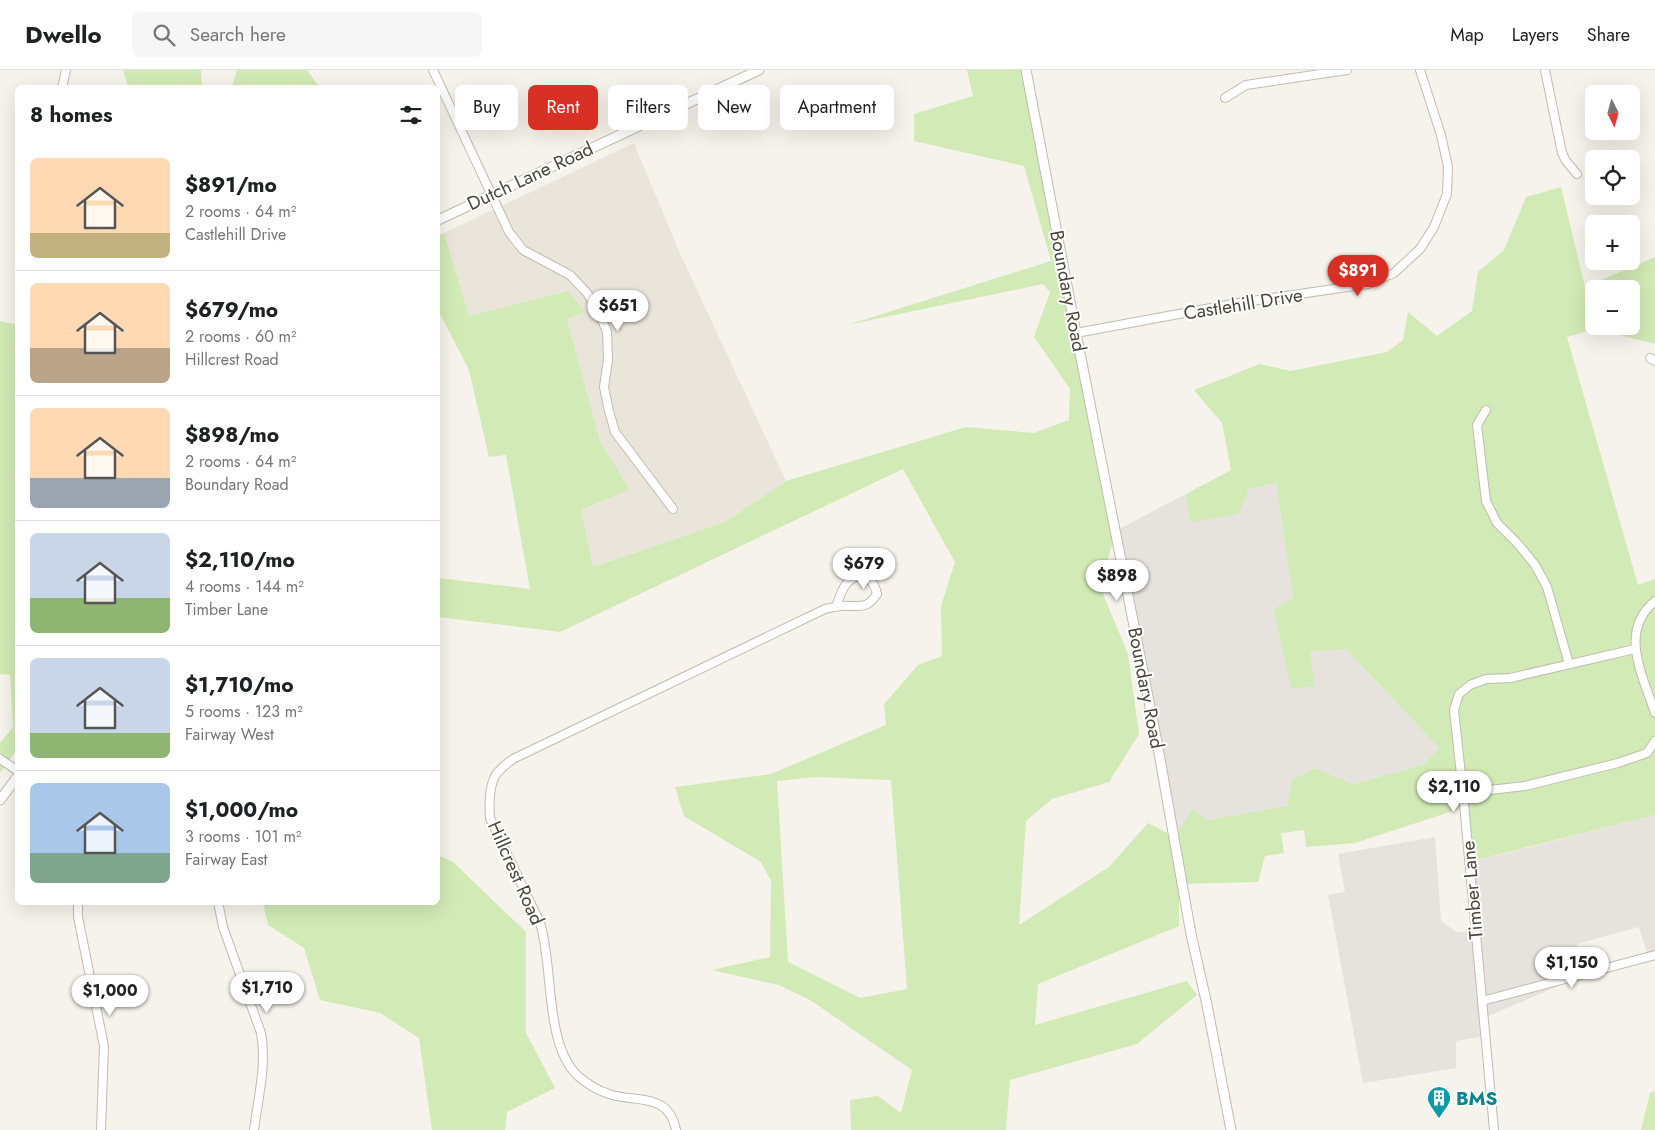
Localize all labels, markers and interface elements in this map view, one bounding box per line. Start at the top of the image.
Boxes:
search box [132,12,482,57]
text: Dwello [25,17,102,52]
icon: search [150,21,178,49]
text: Search here [190,21,286,48]
text: Map [1450,22,1484,48]
text: Layers [1512,22,1559,48]
text: Share [1587,22,1630,48]
chip: Buy [455,85,518,130]
chip: Rent [528,85,598,130]
chip: Filters [608,85,688,130]
chip: New [698,85,770,130]
chip: Apartment [780,85,894,130]
north arrow [1585,85,1640,140]
map controls [1585,85,1640,335]
text: 8 homes [30,100,113,130]
icon: filters [397,101,425,129]
street label: Dutch Lane Road [463,135,597,217]
button: locate [1585,150,1640,205]
text: $891/mo [185,170,277,200]
icon: home [70,178,130,238]
text: 2 rooms · 64 m² [185,200,296,223]
button: + [1585,215,1640,270]
text: Castlehill Drive [185,223,286,246]
street label: Boundary Road [1043,228,1093,354]
pin: $891 [1328,254,1388,297]
text: $891 [1339,259,1377,282]
button: − [1585,280,1640,335]
street label: Castlehill Drive [1182,281,1305,327]
pin: $651 [588,290,648,332]
text: $651 [598,294,638,317]
text: $679/mo [185,295,278,325]
icon: home [70,303,130,363]
text: 2 rooms · 60 m² [185,325,297,348]
text: Hillcrest Road [185,348,279,371]
text: $898/mo [185,420,279,450]
icon: home [70,428,130,488]
text: 2 rooms · 64 m² [185,450,296,473]
text: Boundary Road [185,473,289,496]
text: $2,110/mo [185,545,295,575]
pin: $679 [834,548,894,590]
text: $679 [843,552,885,575]
icon: home [70,553,130,613]
pin: $898 [1087,560,1147,602]
text: $898 [1097,564,1137,587]
text: 4 rooms · 144 m² [185,575,304,598]
text: Timber Lane [185,598,268,621]
street label: Boundary Road [1121,625,1171,751]
text: $1,710/mo [185,670,294,700]
icon: home [70,678,130,738]
text: 5 rooms · 123 m² [185,700,303,723]
text: Fairway West [185,723,274,746]
pin: $2,110 [1413,770,1495,813]
text: $2,110 [1428,775,1480,798]
text: $1,000/mo [185,795,298,825]
icon: home [70,803,130,863]
street label: Hillcrest Road [481,817,551,929]
text: 3 rooms · 101 m² [185,825,301,848]
street label: Timber Lane [1454,839,1490,940]
text: Fairway East [185,848,267,871]
pin: $1,150 [1531,946,1613,989]
text: $1,150 [1546,951,1598,974]
pin: $1,710 [226,972,308,1014]
pin: $1,000 [69,974,151,1017]
text: $1,710 [241,976,293,999]
text: $1,000 [82,979,138,1002]
building icon: BMS [1426,1085,1452,1119]
place label: BMS [1456,1085,1498,1112]

